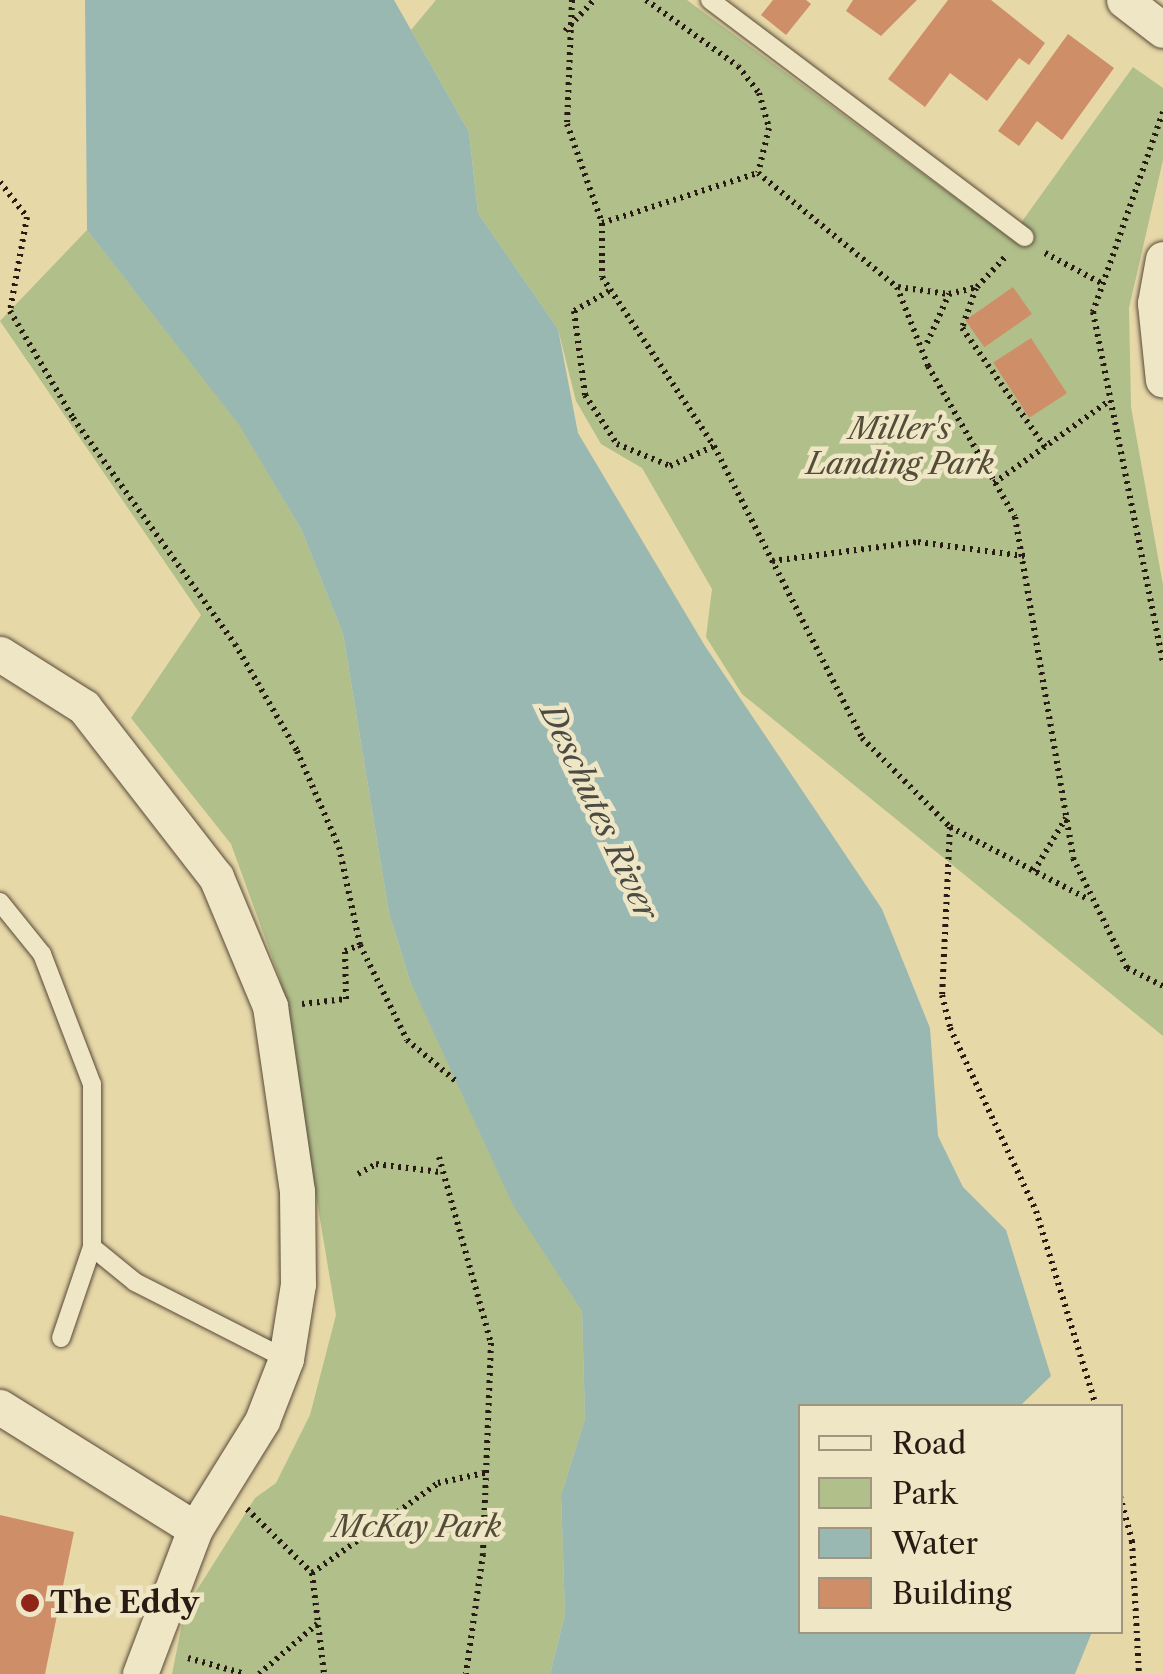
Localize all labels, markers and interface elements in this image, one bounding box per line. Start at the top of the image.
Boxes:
park label: Miller's Landing Park [806,411,994,482]
water label: Deschutes River [532,698,666,926]
legend [798,1404,1123,1634]
text: Road [892,1425,966,1462]
text: Park [892,1475,957,1512]
park label: McKay Park [333,1509,501,1545]
text: Water [892,1525,978,1562]
text: Building [892,1575,1012,1612]
place label: The Eddy [50,1585,199,1621]
marker: The Eddy [19,1592,41,1614]

